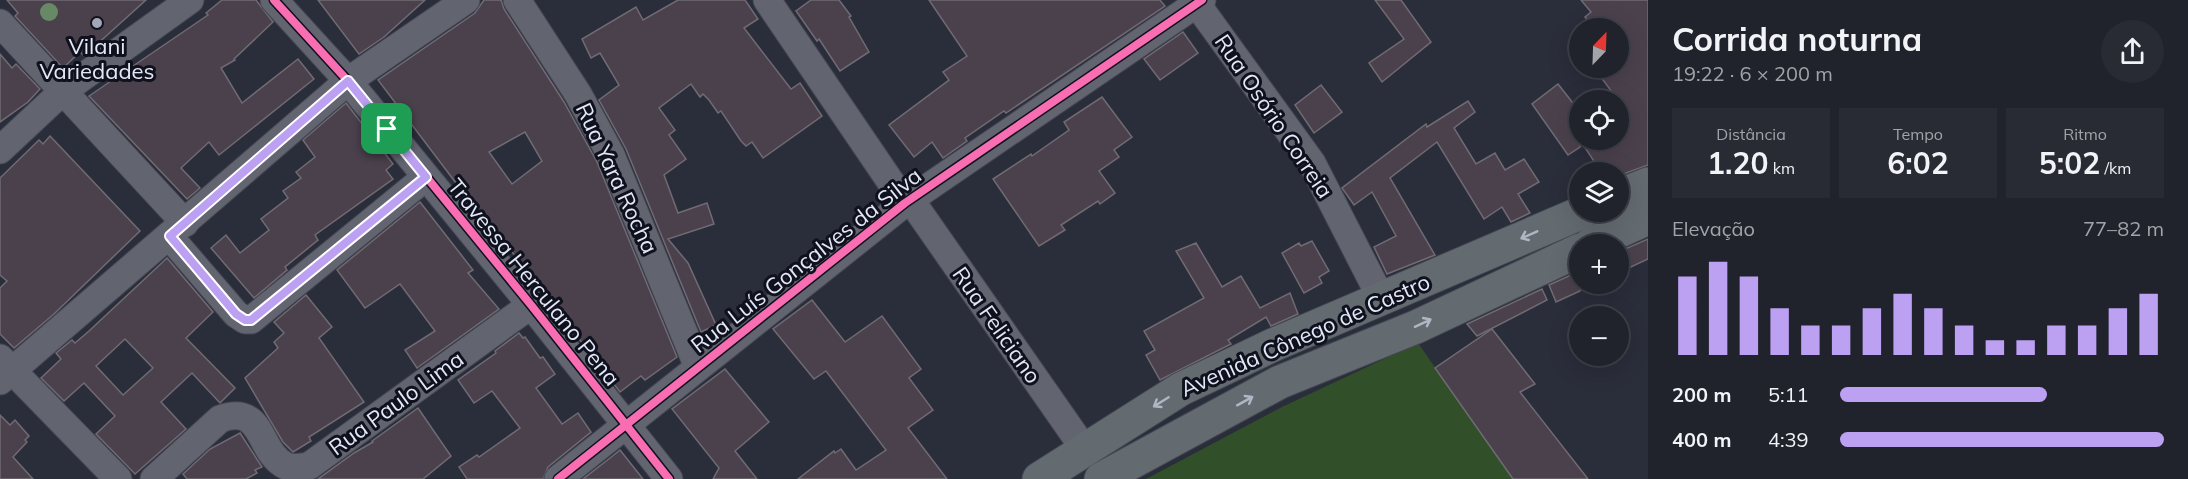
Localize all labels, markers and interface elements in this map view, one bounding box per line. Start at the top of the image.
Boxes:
marker: Vilani Variedades [90,16,104,30]
north arrow [1569,18,1629,78]
map controls [1569,18,1629,366]
text: Corrida noturna [1672,18,1922,59]
button: share [2101,20,2164,83]
street label: Rua Osório Correia [1209,29,1339,203]
place label: Vilani Variedades [40,32,154,85]
text: 19:22 · 6 × 200 m [1672,61,1833,86]
button: locate [1569,90,1629,150]
street label: Rua Yara Rocha [570,98,664,258]
pin [361,103,412,154]
icon: arrive [370,112,403,145]
text: Distância [1716,124,1786,144]
text: Tempo [1893,124,1943,144]
text: Ritmo [2063,124,2107,144]
text: 1.20 [1707,144,1768,182]
text: 6:02 [1887,144,1949,182]
text: 5:02 [2039,144,2100,182]
text: km [1768,158,1795,178]
text: /km [2100,158,2131,178]
street label: Rua Luís Gonçalves da Silva [685,161,927,359]
button: layers [1569,162,1629,222]
street label: Travessa Herculano Pena [442,173,626,391]
text: Elevação [1672,216,1755,241]
text: 77–82 m [2083,216,2164,241]
one-way arrow [1521,230,1539,241]
button: + [1569,234,1629,294]
street label: Rua Feliciano [947,261,1047,389]
street label: Avenida Cônego de Castro [1176,267,1434,403]
button: − [1569,306,1629,366]
one-way arrow [1414,317,1432,329]
street label: Rua Paulo Lima [323,345,469,461]
text: 200 m [1672,382,1731,407]
text: 5:11 [1768,382,1809,407]
one-way arrow [1236,395,1253,407]
one-way arrow [1153,396,1169,408]
text: 400 m [1672,427,1731,452]
text: 4:39 [1768,427,1809,452]

